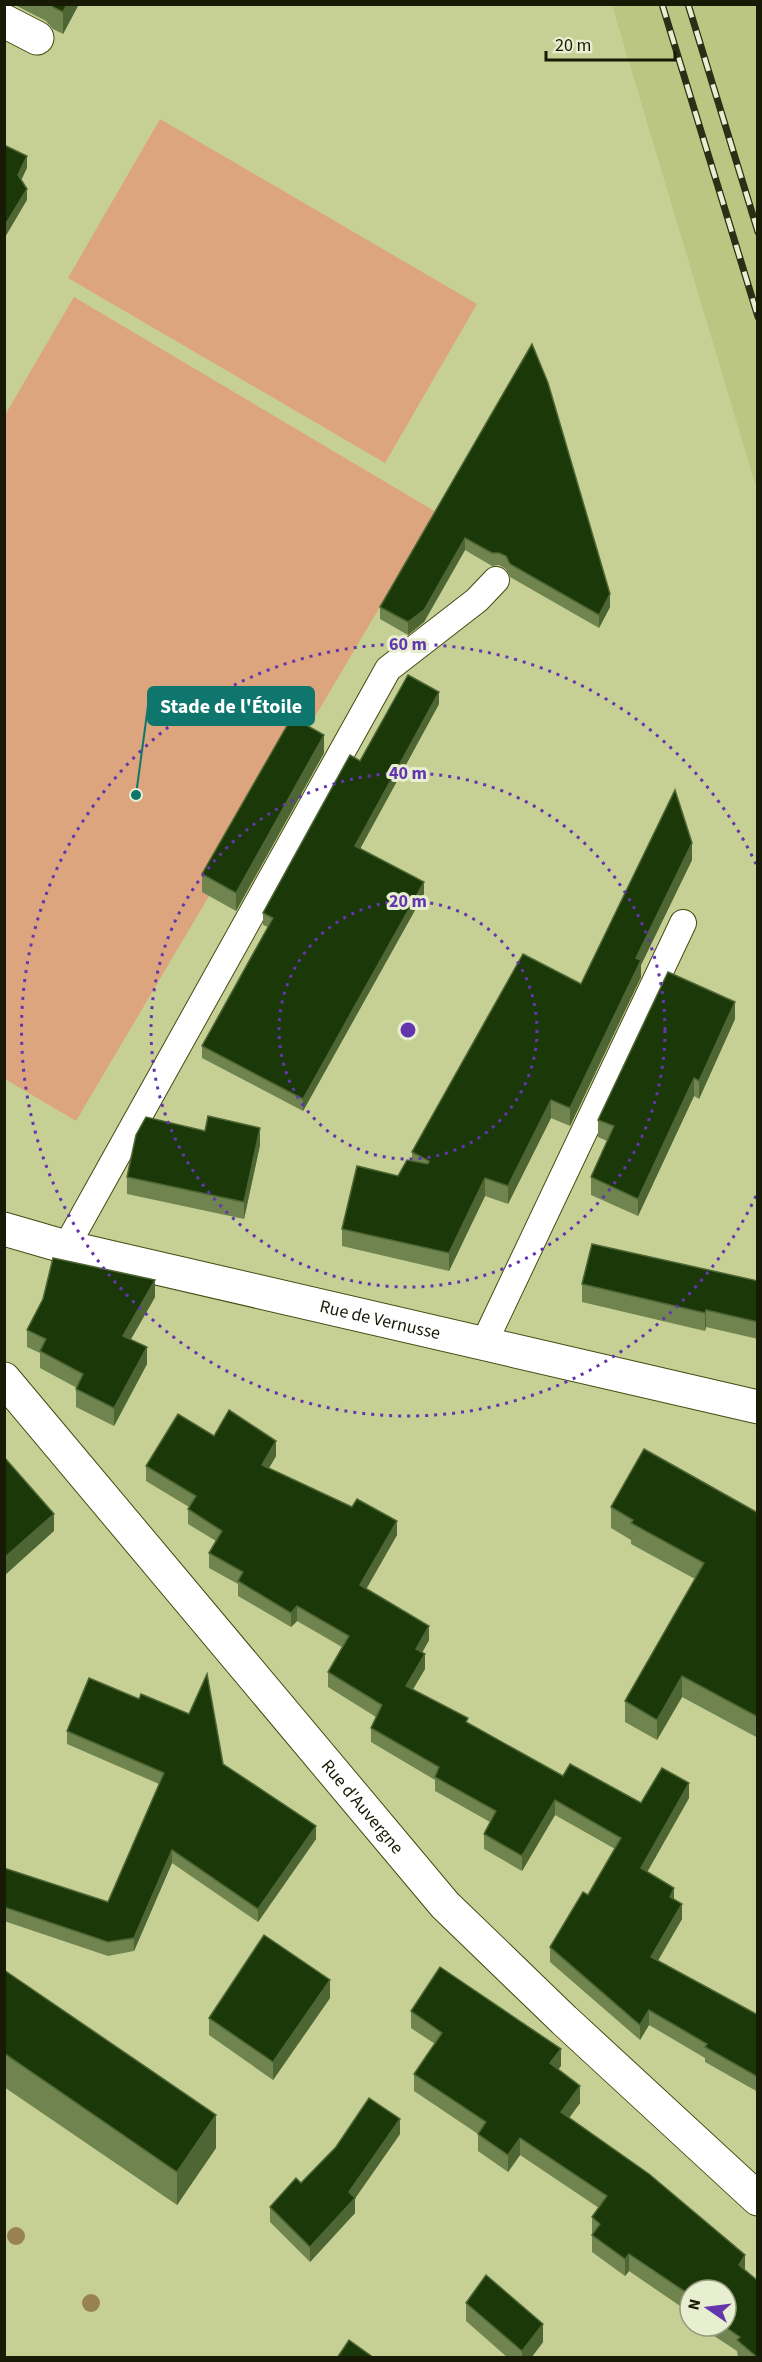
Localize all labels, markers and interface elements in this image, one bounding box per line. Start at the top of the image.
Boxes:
scale bar [546,24,675,62]
text: 20 m [555,33,591,58]
text: 60 m [389,632,427,657]
callout: Stade de l'Étoile [148,687,314,725]
text: Stade de l'Étoile [160,693,302,721]
text: 40 m [389,761,427,786]
text: 20 m [389,889,427,914]
centre of rings [398,1020,418,1040]
street label: Rue de Vernusse [317,1294,443,1346]
street label: Rue d'Auvergne [315,1754,409,1860]
north arrow [678,2278,738,2338]
text: N [682,2297,706,2312]

